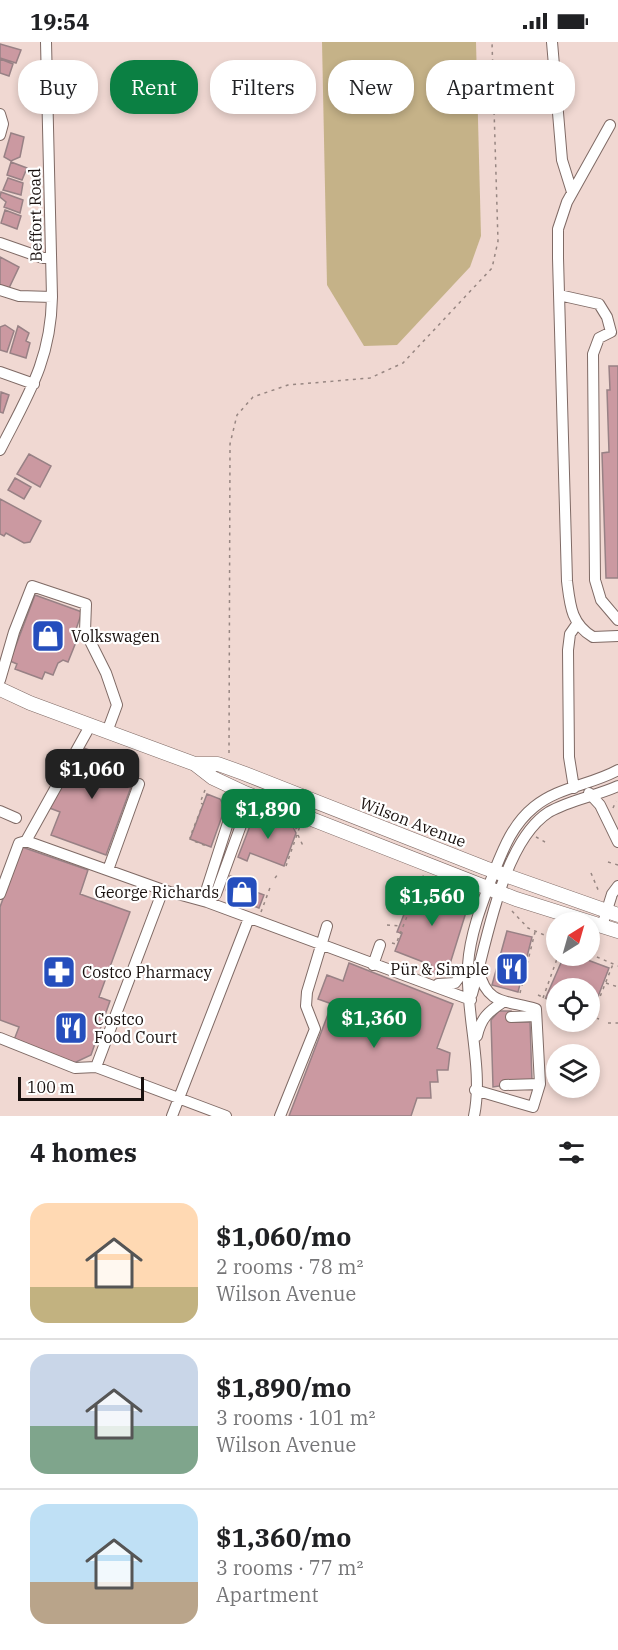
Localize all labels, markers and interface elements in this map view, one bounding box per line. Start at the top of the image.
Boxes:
text: 19:54 [30,7,89,36]
chip: Buy [18,60,98,114]
chip: Rent [110,60,198,114]
chip: Filters [210,60,316,114]
chip: New [328,60,414,114]
chip: Apartment [426,60,575,114]
street label: Beffort Road [24,168,46,262]
shop icon: Volkswagen [30,618,66,654]
place label: Volkswagen [71,626,160,646]
pin: $1,060 [43,749,141,800]
text: $1,060 [59,755,125,782]
pin: $1,890 [219,789,317,840]
street label: Wilson Avenue [357,793,469,851]
text: $1,890 [235,795,301,822]
shop icon: George Richards [224,874,260,910]
pin: $1,560 [383,876,481,927]
place label: George Richards [94,882,219,902]
text: $1,560 [399,882,465,909]
north arrow [546,912,600,966]
map controls [546,912,600,1098]
restaurant icon: Pür & Simple [494,951,530,987]
pharmacy icon: Costco Pharmacy [41,954,77,990]
place label: Pür & Simple [390,959,489,979]
place label: Costco Pharmacy [82,962,212,982]
button: locate [546,978,600,1032]
pin: $1,360 [325,998,423,1049]
text: $1,360 [341,1004,407,1031]
place label: Costco Food Court [94,1009,178,1047]
restaurant icon: Costco Food Court [53,1010,89,1046]
button: layers [546,1044,600,1098]
scale bar [18,1074,144,1102]
text: 100 m [27,1077,75,1097]
text: 4 homes [30,1135,137,1169]
icon: filters [555,1136,588,1169]
text: $1,060/mo [216,1219,351,1253]
icon: home [78,1227,150,1299]
text: 2 rooms · 78 m² [216,1253,363,1280]
text: Wilson Avenue [216,1280,356,1307]
text: $1,890/mo [216,1370,351,1404]
icon: home [78,1378,150,1450]
text: 3 rooms · 101 m² [216,1404,375,1431]
text: Wilson Avenue [216,1431,356,1458]
text: $1,360/mo [216,1520,351,1554]
icon: home [78,1528,150,1600]
text: 3 rooms · 77 m² [216,1554,363,1581]
text: Apartment [216,1581,319,1608]

